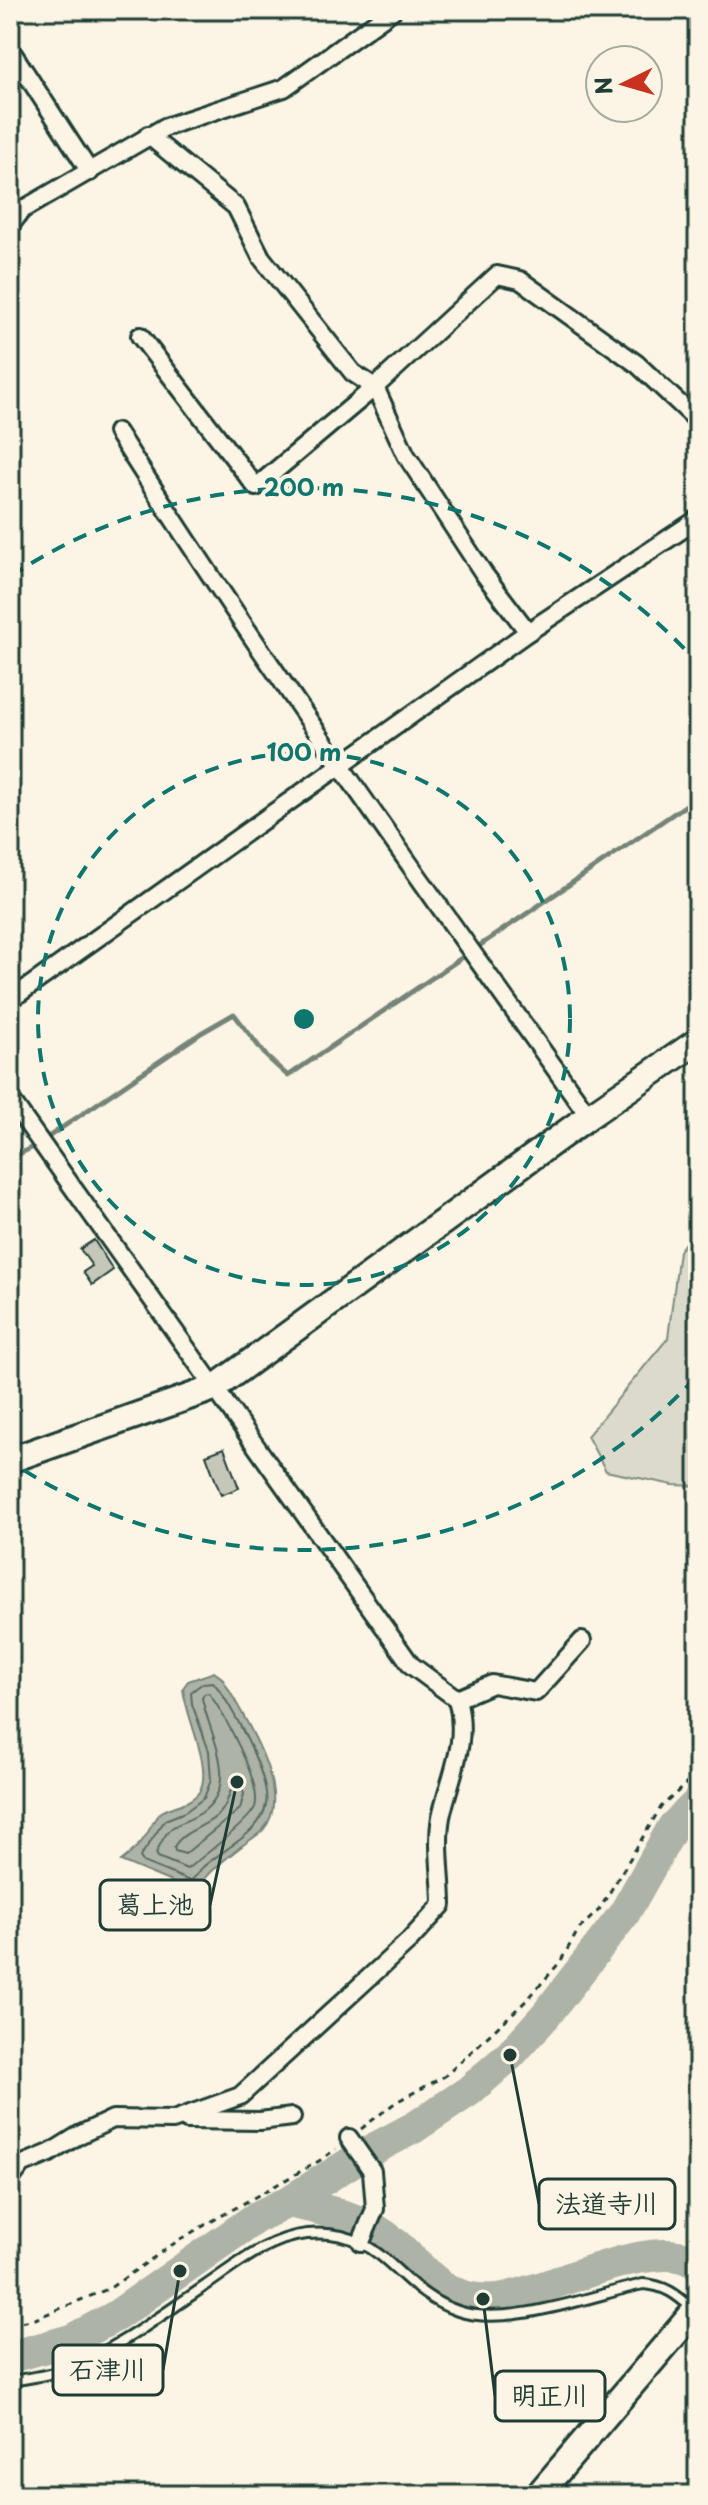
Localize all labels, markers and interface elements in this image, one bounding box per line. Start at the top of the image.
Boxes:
north arrow [584,44,664,124]
text: N [585,76,620,96]
text: 200 m [264,468,344,504]
text: 100 m [267,733,341,769]
centre of rings [290,1005,318,1033]
callout: 葛上池 [100,1880,210,1930]
text: 葛上池 [116,1884,194,1923]
callout: 法道寺川 [539,2179,675,2229]
text: 法道寺川 [555,2183,659,2222]
callout: 石津川 [53,2345,163,2395]
text: 石津川 [69,2349,147,2388]
callout: 明正川 [495,2371,605,2421]
text: 明正川 [511,2375,589,2414]

